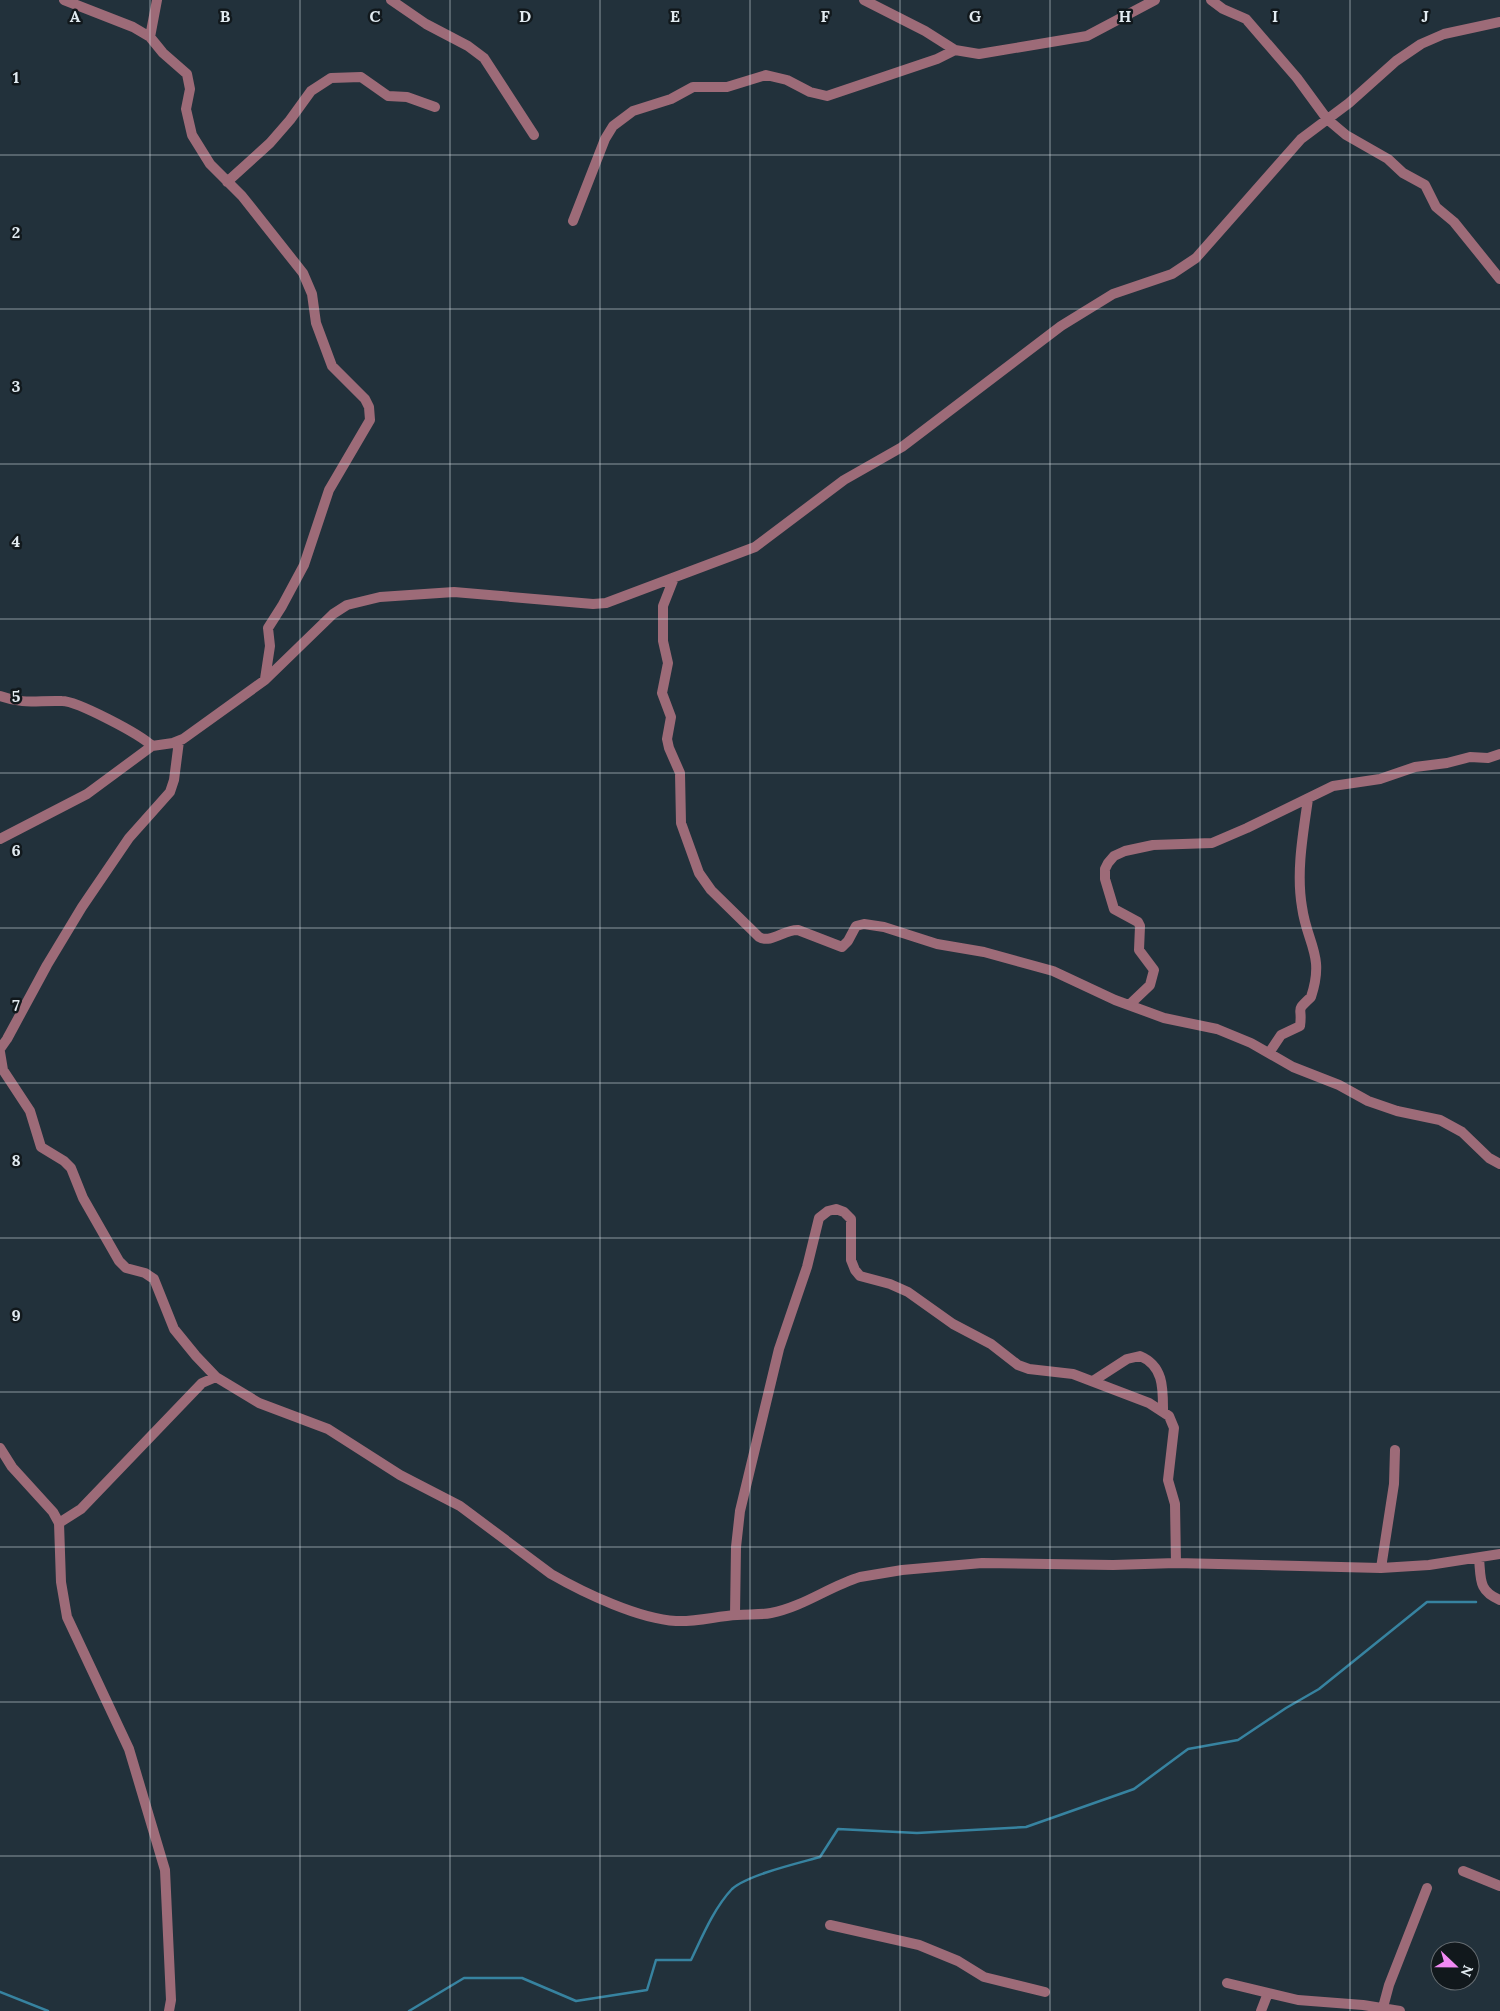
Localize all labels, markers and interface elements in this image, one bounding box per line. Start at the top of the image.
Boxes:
text: A [70,6,81,26]
text: B [220,6,231,26]
text: C [369,6,381,26]
text: D [519,6,531,26]
text: E [670,6,680,26]
text: F [820,6,830,26]
text: G [969,6,981,26]
text: H [1119,6,1132,26]
text: I [1272,6,1278,26]
text: J [1421,6,1429,26]
text: 1 [13,67,19,87]
text: 2 [12,222,20,242]
text: 3 [12,376,21,396]
text: 4 [12,531,21,551]
text: 5 [12,686,21,706]
text: 6 [11,840,21,860]
text: 7 [12,995,20,1015]
text: 8 [11,1150,21,1170]
text: 9 [11,1305,21,1325]
north arrow [1430,1941,1480,1991]
text: N [1457,1962,1477,1979]

